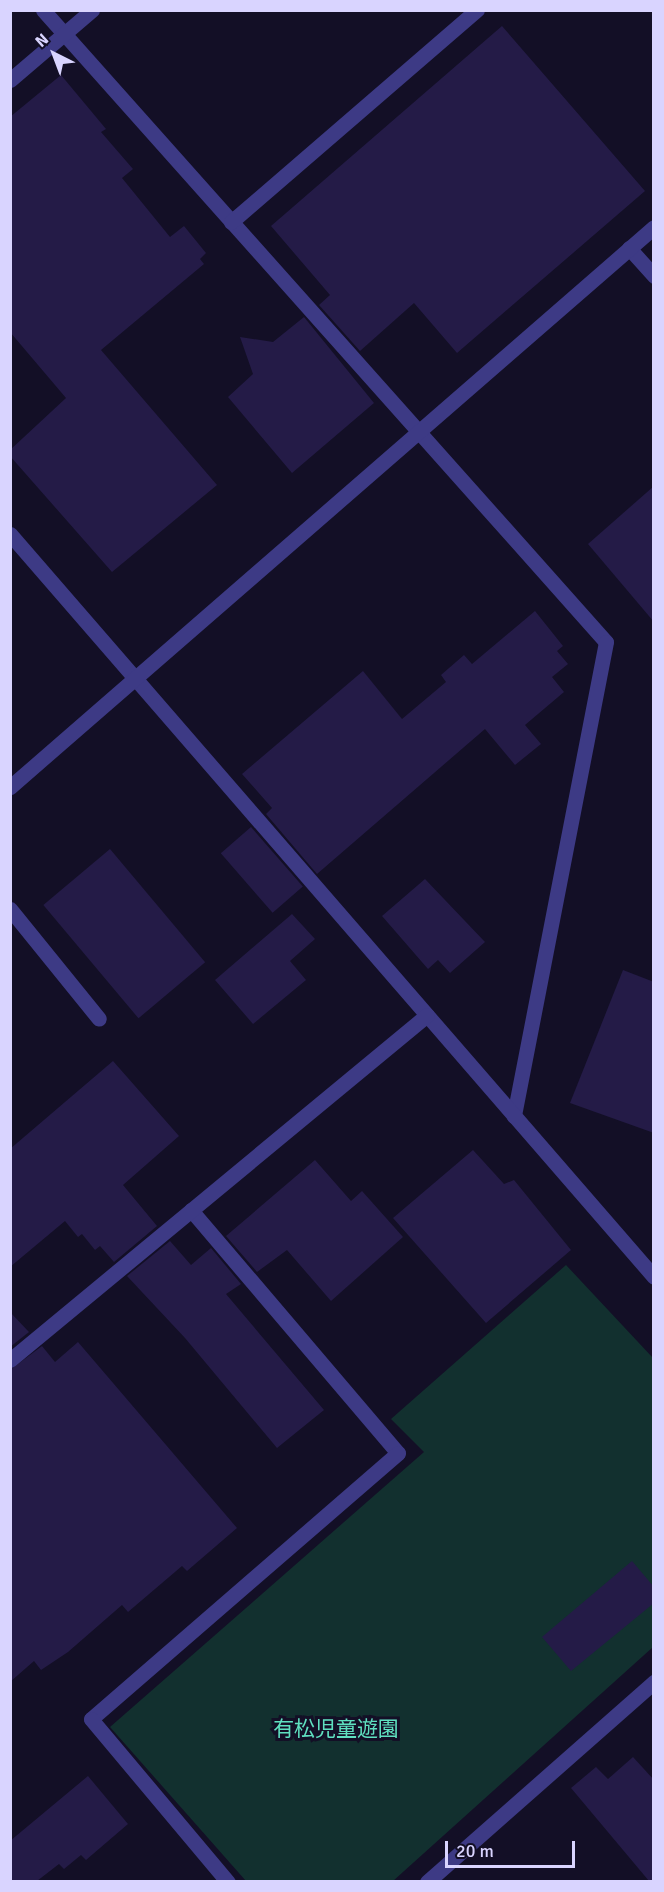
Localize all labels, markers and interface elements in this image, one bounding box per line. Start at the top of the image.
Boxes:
north arrow [24,24,84,84]
text: N [31,29,53,52]
park label: 有松児童遊園 [273,1716,399,1742]
scale bar [448,1829,578,1867]
text: 20 m [456,1840,494,1862]

